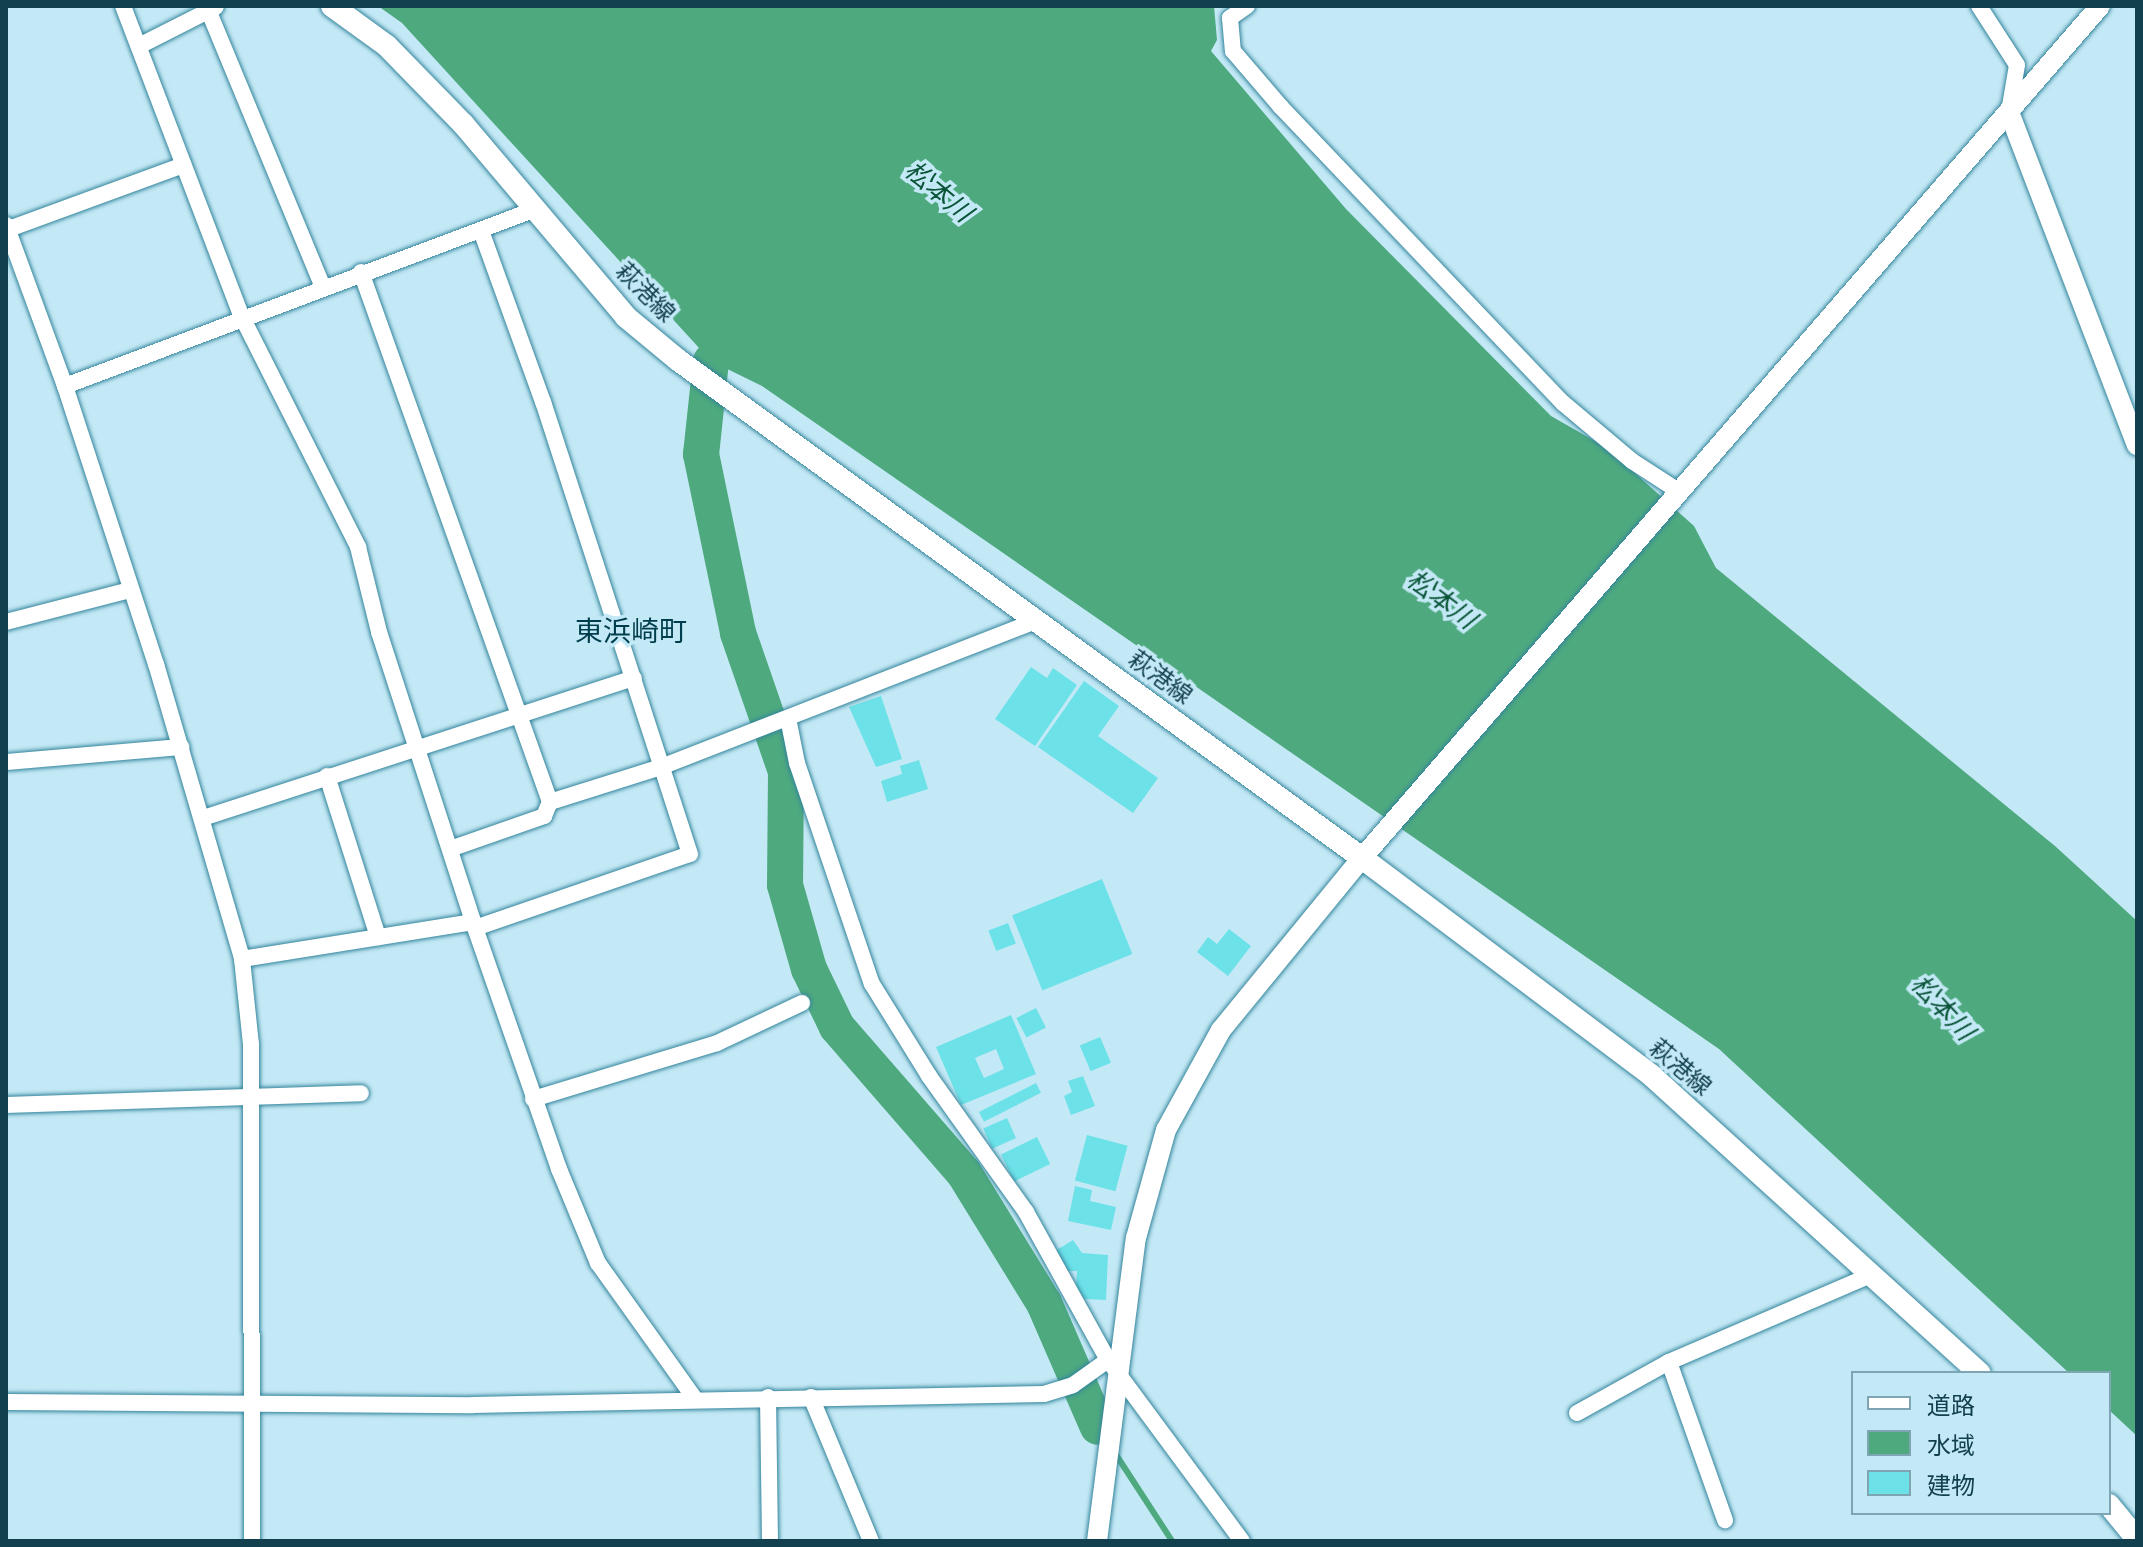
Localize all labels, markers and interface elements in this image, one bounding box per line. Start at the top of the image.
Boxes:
water label: 松本川 [898,155,978,229]
street label: 萩港線 [609,257,681,329]
water label: 松本川 [1400,564,1482,636]
district label: 東浜崎町 [575,615,687,649]
street label: 萩港線 [1122,645,1198,711]
water label: 松本川 [1904,969,1980,1047]
street label: 萩港線 [1643,1034,1717,1102]
legend [1851,1371,2111,1515]
text: 道路 [1927,1392,1975,1420]
text: 水域 [1927,1432,1975,1460]
text: 建物 [1927,1472,1975,1500]

